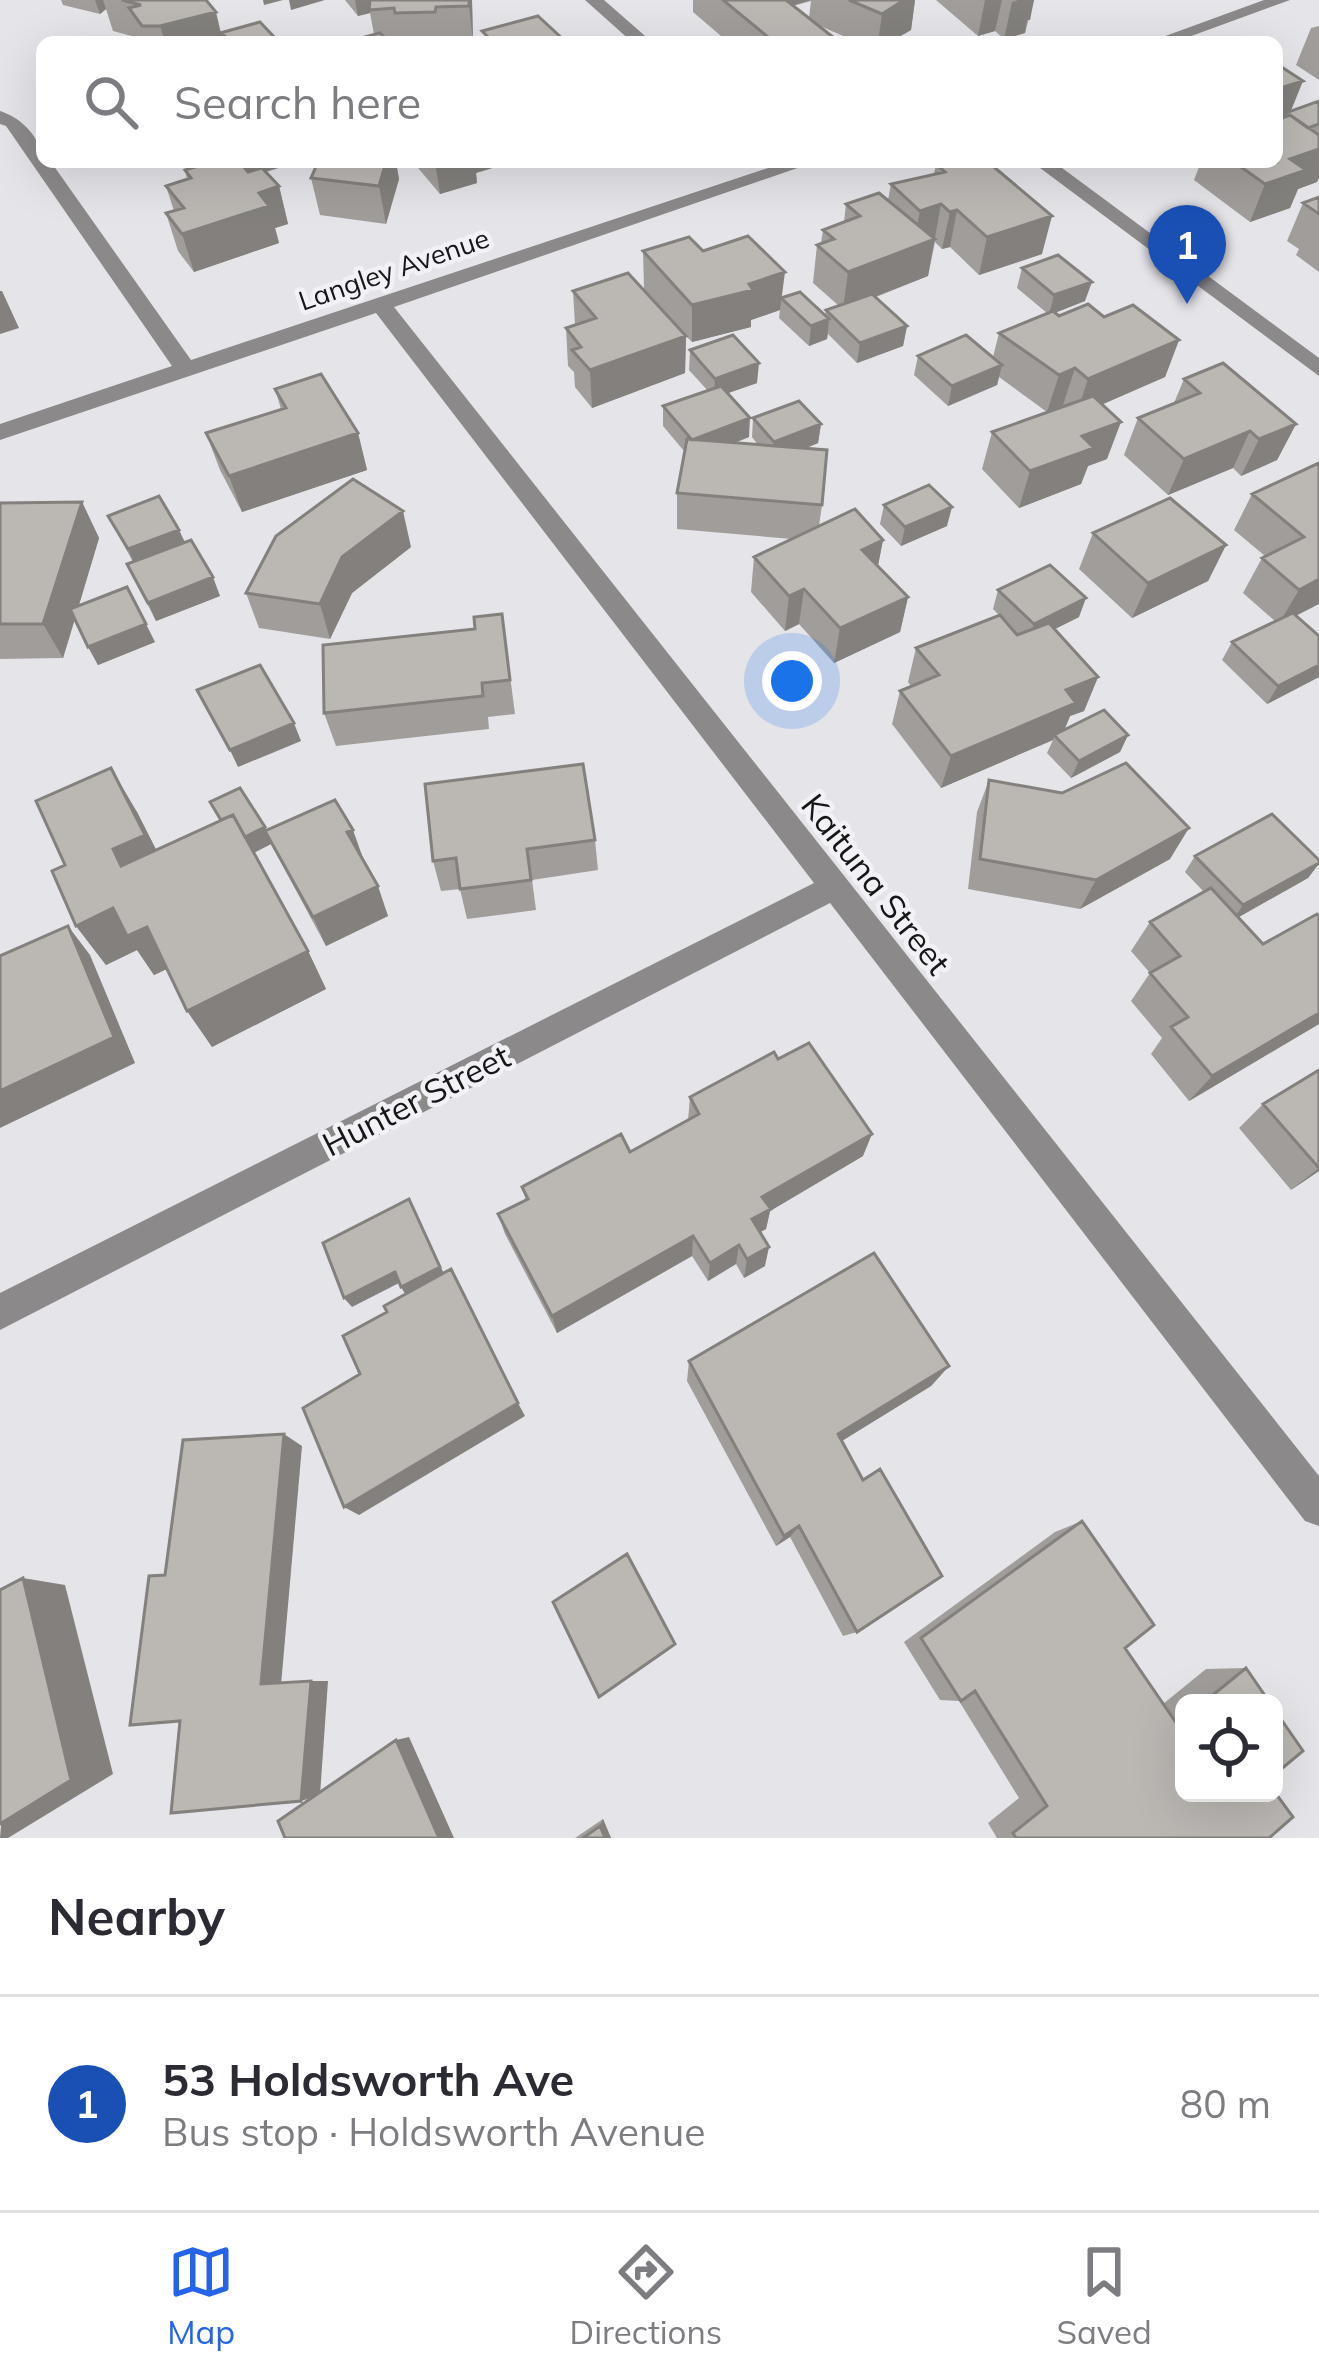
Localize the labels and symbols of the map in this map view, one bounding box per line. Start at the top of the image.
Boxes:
pin: 1 [1148,205,1226,304]
street label: Langley Avenue [294,221,493,318]
your location [762,651,822,711]
street label: Kaituna Street [793,785,960,982]
street label: Hunter Street [315,1035,516,1164]

